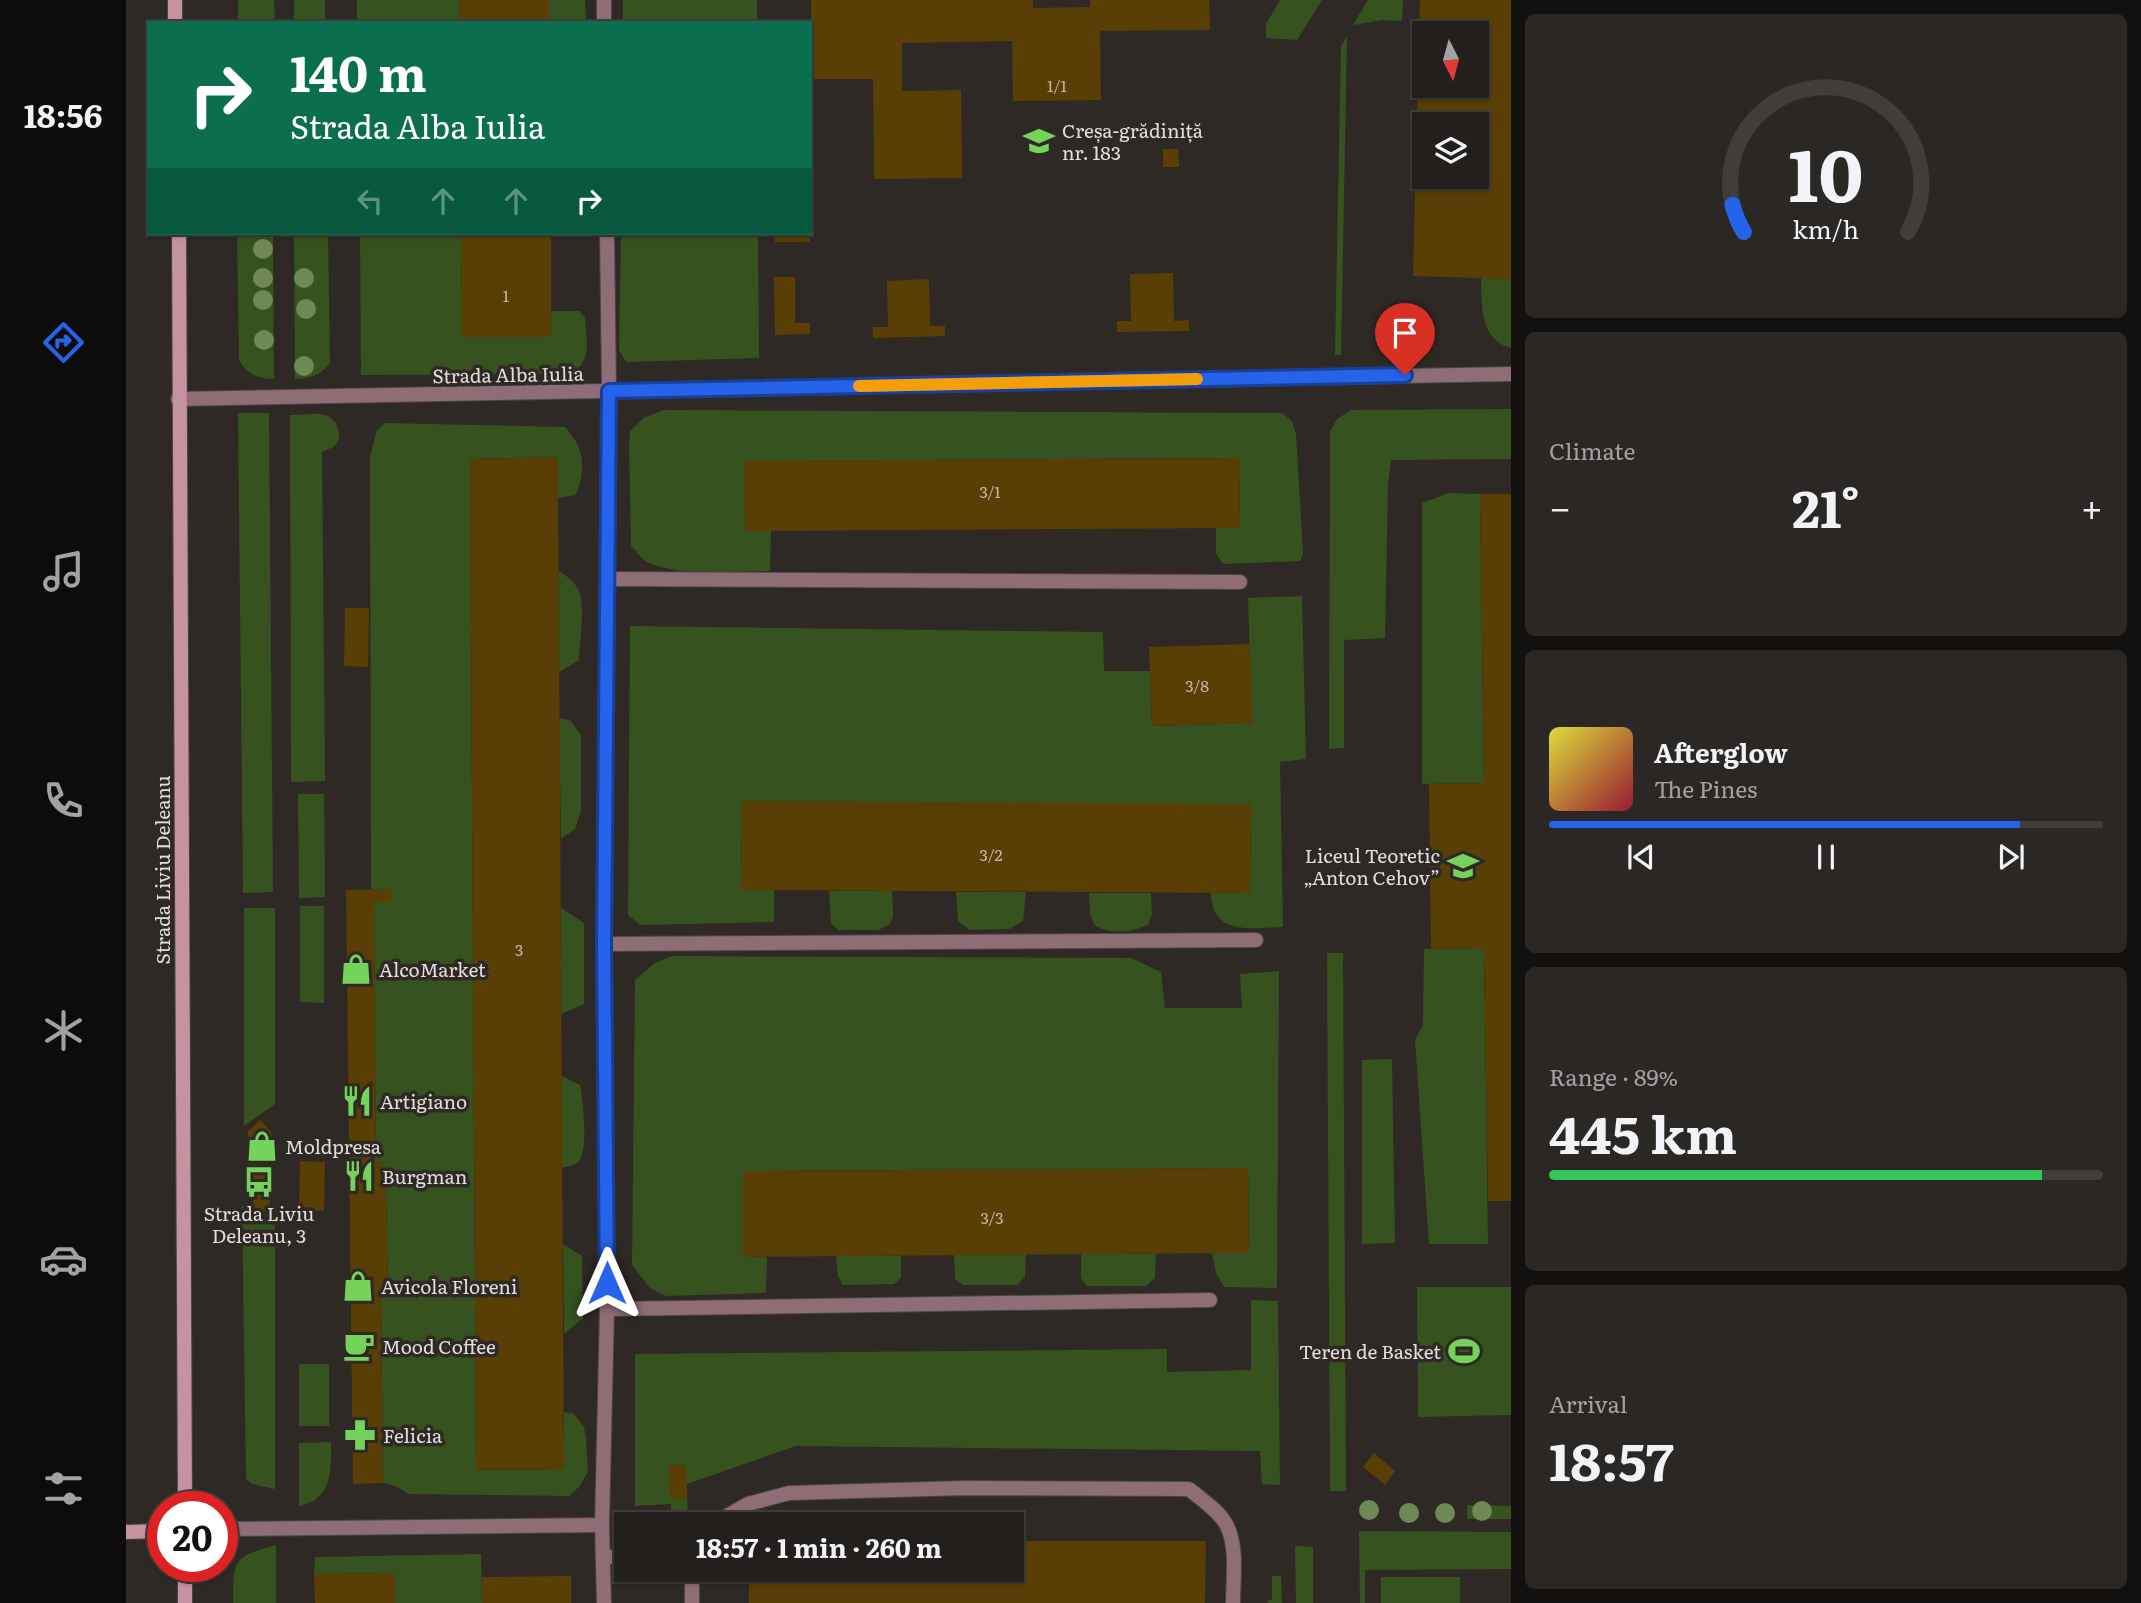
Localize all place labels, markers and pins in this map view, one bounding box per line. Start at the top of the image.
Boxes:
place label: Creșa-grădiniță nr. 183 [1062,116,1204,166]
school or university icon: Creșa-grădiniță nr. 183 [1022,124,1056,158]
pin [1375,303,1435,375]
place label: Liceul Teoretic „Anton Cehov” [1304,841,1440,891]
school or university icon: Liceul Teoretic „Anton Cehov” [1446,849,1480,883]
shop icon: AlcoMarket [339,952,373,986]
place label: AlcoMarket [379,955,486,983]
restaurant icon: Artigiano [340,1084,374,1118]
place label: Artigiano [380,1087,467,1115]
shop icon: Moldpresa [245,1129,279,1163]
place label: Moldpresa [285,1132,382,1160]
restaurant icon: Burgman [342,1159,376,1193]
place label: Burgman [382,1162,467,1190]
bus stop icon: Strada Liviu Deleanu, 3 [242,1165,276,1199]
place label: Strada Liviu Deleanu, 3 [204,1199,314,1249]
shop icon: Avicola Floreni [341,1269,375,1303]
place label: Avicola Floreni [381,1272,517,1300]
cafe icon: Mood Coffee [342,1329,376,1363]
place label: Mood Coffee [382,1332,496,1360]
sports icon: Teren de Basket [1447,1334,1481,1368]
place label: Teren de Basket [1299,1337,1441,1365]
pharmacy icon: Felicia [343,1418,377,1452]
place label: Felicia [383,1421,443,1449]

